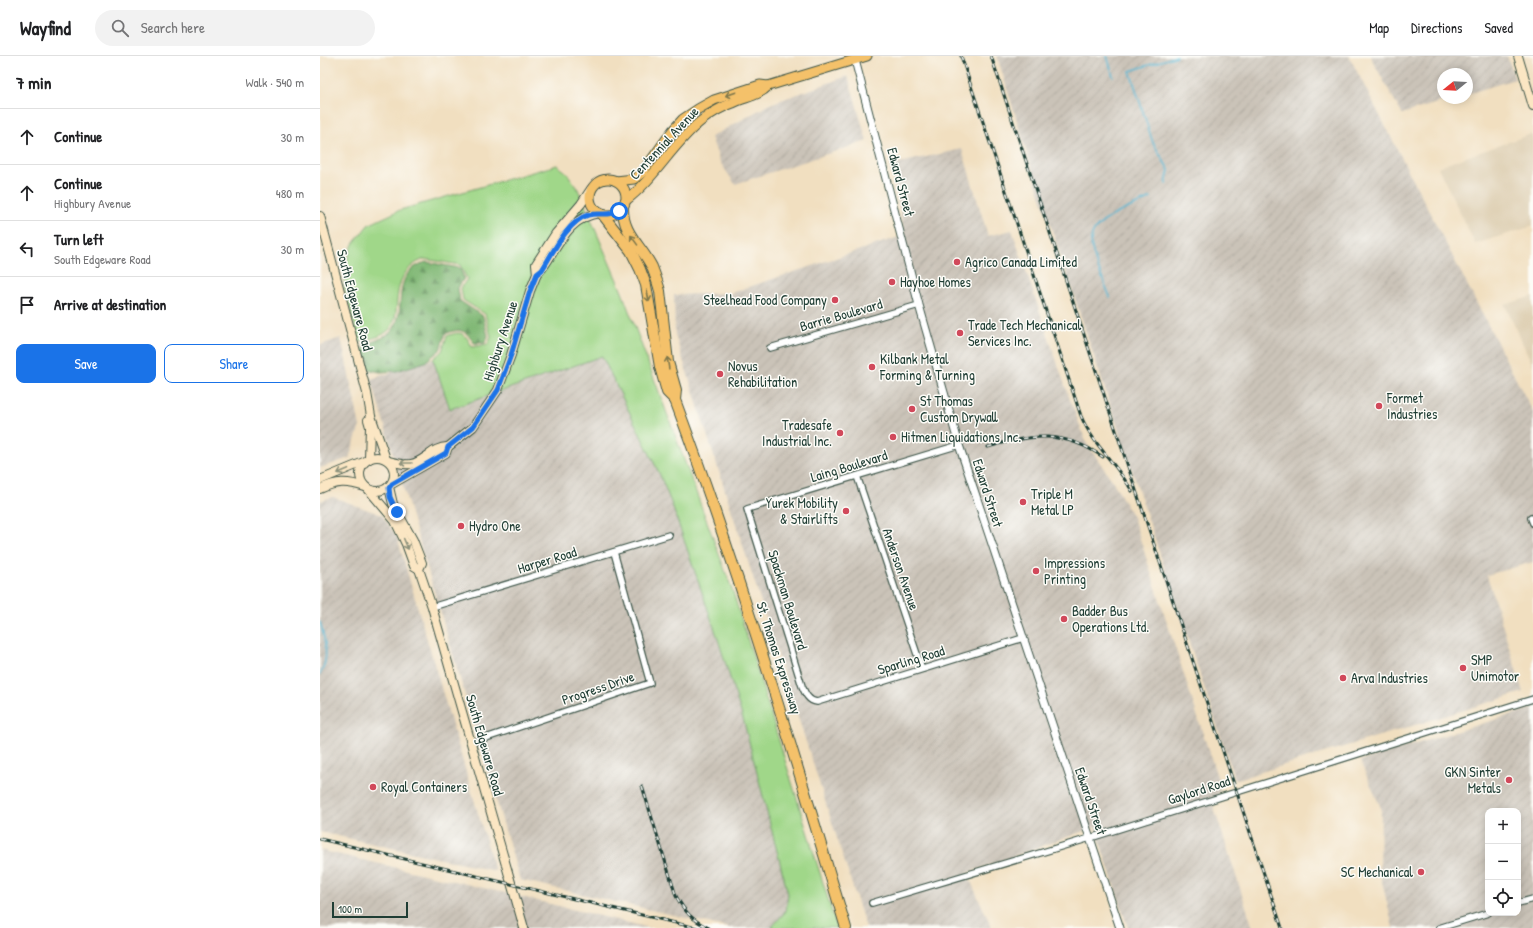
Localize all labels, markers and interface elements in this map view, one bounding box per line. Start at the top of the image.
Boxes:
search box [95,10,375,46]
text: Wayfind [20,15,71,41]
icon: search [109,17,131,39]
text: Search here [141,17,205,38]
text: Map [1369,18,1389,37]
text: Directions [1411,18,1462,37]
text: Saved [1484,18,1513,37]
north arrow [1437,68,1473,104]
text: 7 min [16,71,51,94]
text: Walk · 540 m [245,73,304,91]
one-way arrow [725,91,737,99]
street label: Centennial Avenue [625,102,703,183]
icon: ahead [16,126,38,148]
text: Continue [54,126,102,147]
text: 30 m [281,128,304,146]
street label: Edward Street [883,145,920,218]
text: Continue [54,173,102,194]
icon: ahead [16,182,38,204]
text: 480 m [276,184,304,202]
text: Highbury Avenue [54,194,131,212]
route start [610,202,628,220]
text: Turn left [54,229,104,250]
one-way arrow [630,234,638,245]
icon: left [16,238,38,260]
text: 30 m [281,240,304,258]
street label: South Edgeware Road [332,247,378,353]
text: South Edgeware Road [54,250,151,268]
place label: Agrico Canada Limited [965,252,1077,272]
marker: Agrico Canada Limited [952,257,962,267]
place label: Hayhoe Homes [900,272,971,292]
marker: Hayhoe Homes [887,277,897,287]
one-way arrow [644,289,652,302]
place label: Steelhead Food Company [703,290,827,310]
icon: arrive [16,294,38,316]
text: Arrive at destination [54,294,166,315]
street label: Barrie Boulevard [797,294,885,335]
marker: Steelhead Food Company [830,295,840,305]
street label: Highbury Avenue [478,298,522,384]
place label: Trade Tech Mechanical Services Inc. [968,315,1081,350]
marker: Trade Tech Mechanical Services Inc. [955,328,965,338]
button: Save [16,344,156,383]
button: Share [164,344,304,383]
place label: Kilbank Metal Forming & Turning [879,349,975,385]
one-way arrow [664,356,672,369]
place label: Novus Rehabilitation [728,356,797,391]
marker: Kilbank Metal Forming & Turning [867,362,877,372]
marker: Novus Rehabilitation [715,369,725,379]
place label: Formet Industries [1386,388,1437,423]
place label: St Thomas Custom Drywall [920,391,999,427]
marker: Formet Industries [1374,401,1384,411]
marker: St Thomas Custom Drywall [907,404,917,414]
place label: Tradesafe Industrial Inc. [762,415,832,450]
place label: Hitmen Liquidations Inc. [901,427,1021,447]
marker: Tradesafe Industrial Inc. [835,428,845,438]
marker: Hitmen Liquidations Inc. [888,432,898,442]
street label: Laing Boulevard [808,445,890,487]
street label: Edward Street [969,456,1008,529]
one-way arrow [400,459,413,467]
one-way arrow [338,468,350,475]
place label: Triple M Metal LP [1031,484,1074,519]
place label: Yurek Mobility & Stairlifts [766,493,838,528]
marker: Triple M Metal LP [1018,497,1028,507]
route end [388,503,406,521]
marker: Yurek Mobility & Stairlifts [841,506,851,516]
place label: Hydro One [469,516,521,536]
marker: Hydro One [456,521,466,531]
street label: Anderson Avenue [879,525,925,613]
one-way arrow [402,537,410,549]
street label: Harper Road [515,541,579,578]
street label: Spackman Boulevard [763,548,813,653]
place label: Impressions Printing [1044,553,1105,589]
marker: Impressions Printing [1031,566,1041,576]
street label: St. Thomas Expressway [751,599,807,717]
place label: Badder Bus Operations Ltd. [1072,601,1149,637]
marker: Badder Bus Operations Ltd. [1059,614,1069,624]
street label: Sparling Road [875,640,947,680]
place label: SMP Unimotor [1471,650,1520,685]
marker: SMP Unimotor [1458,663,1468,673]
street label: Progress Drive [559,666,637,710]
place label: Arva Industries [1351,668,1428,687]
marker: Arva Industries [1338,673,1348,683]
street label: South Edgeware Road [461,692,509,798]
place label: GKN Sinter Metals [1445,762,1502,797]
street label: Edward Street [1071,765,1112,837]
street label: Gaylord Road [1165,770,1233,809]
marker: GKN Sinter Metals [1504,775,1514,785]
place label: Royal Containers [381,777,467,797]
marker: Royal Containers [368,782,378,792]
map controls [1485,808,1521,916]
button: + [1485,808,1521,844]
button: − [1485,844,1521,880]
place label: SC Mechanical [1341,862,1413,881]
marker: SC Mechanical [1416,867,1426,877]
button: locate [1485,880,1521,916]
scale bar [332,900,408,919]
text: 100 m [338,902,362,916]

